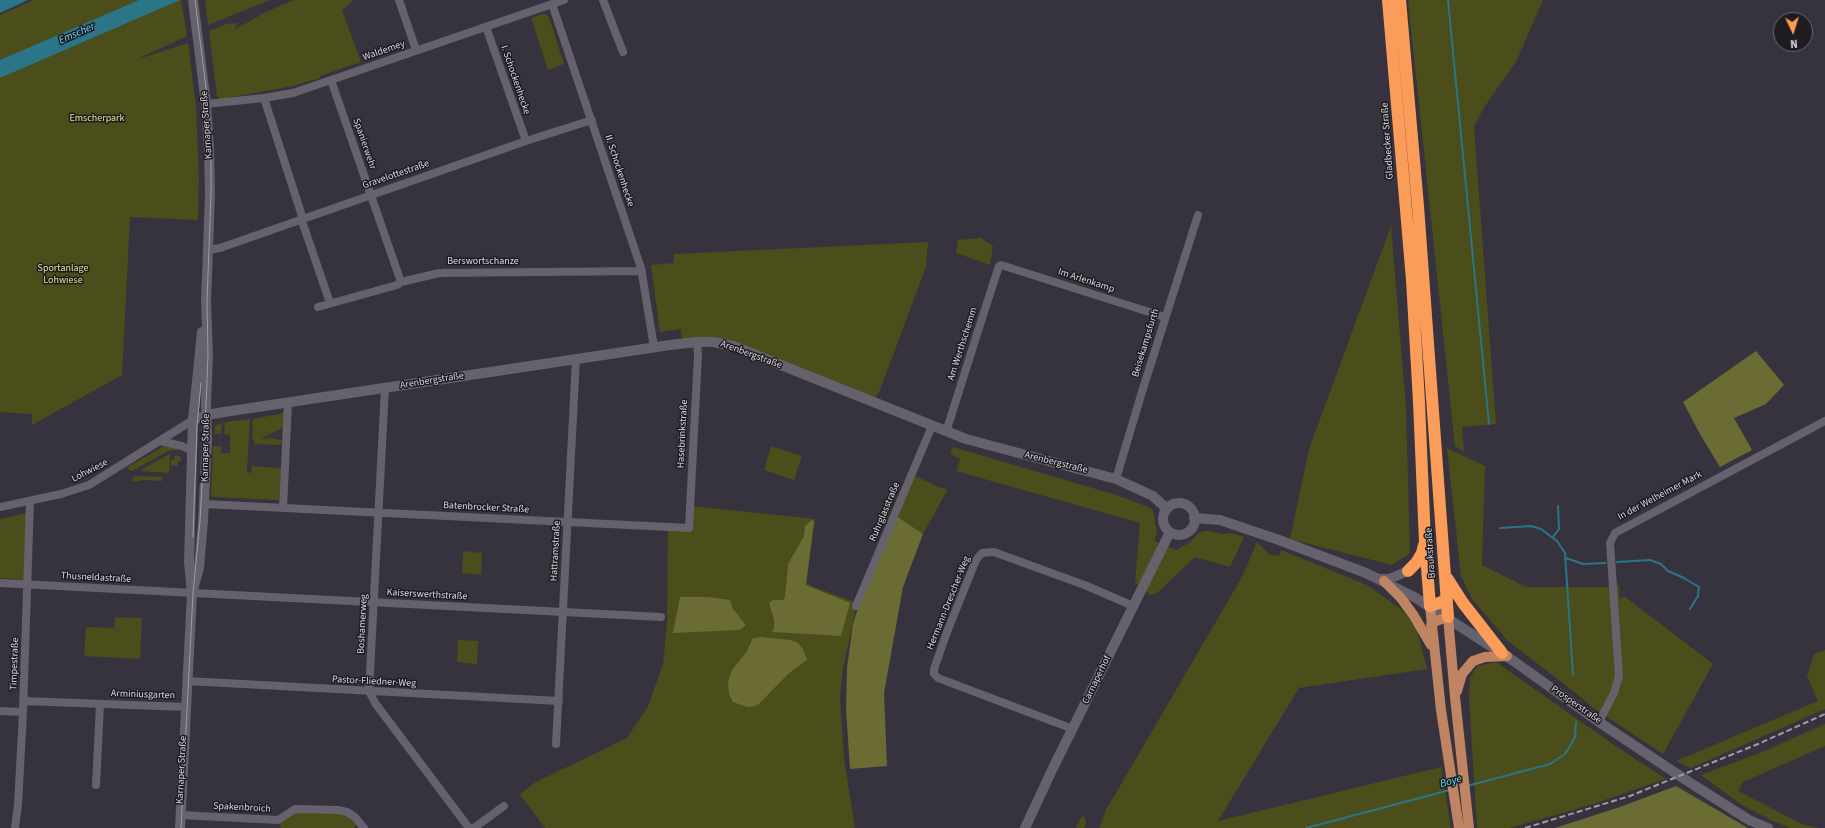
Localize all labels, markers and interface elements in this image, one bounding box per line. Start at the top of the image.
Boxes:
north arrow [1773,12,1813,52]
water label: Emscher [57,20,97,48]
text: N [1790,36,1798,51]
street label: Waldemey [361,38,407,64]
street label: I. Schockenhecke [498,44,532,116]
street label: Karnaper Straße [199,91,215,159]
street label: Gladbecker Straße [1379,102,1397,180]
park label: Emscherpark [69,113,125,125]
street label: Spanierwehr [350,117,378,171]
street label: II. Schockenhecke [602,134,636,208]
street label: Gravelottestraße [361,158,431,192]
street label: Berswortschanze [447,256,519,268]
park label: Sportanlage Lohwiese [38,263,88,286]
street label: Im Arlenkamp [1056,266,1116,296]
street label: Am Werthschemm [945,306,981,382]
street label: Beisekampsfurth [1130,307,1162,379]
street label: Arenbergstraße [719,338,783,372]
street label: Arenbergstraße [399,370,465,392]
street label: Hasebrinkstraße [675,399,691,469]
street label: Karnaper Straße [199,414,213,482]
street label: Arenbergstraße [1023,449,1089,477]
street label: Lohwiese [70,457,110,485]
street label: In der Welheimer Mark [1616,469,1704,523]
street label: Ruhrglasstraße [867,481,903,543]
street label: Batenbrocker Straße [443,500,529,516]
street label: Hattramstraße [548,520,564,582]
street label: Braukstraße [1423,527,1439,579]
street label: Hermann-Drescher-Weg [925,554,973,652]
street label: Thusneldastraße [61,570,131,586]
street label: Kaiserswerthstraße [386,587,468,603]
street label: Boshamerweg [355,594,371,654]
street label: Timpestraße [8,637,22,691]
street label: Carnaperhof [1080,654,1114,706]
street label: Pastor-Fliedner-Weg [332,674,416,690]
street label: Prosperstraße [1548,683,1604,727]
street label: Arminiusgarten [111,688,175,702]
street label: Karnaper Straße [174,736,190,804]
water label: Boye [1439,773,1463,791]
street label: Spakenbroich [213,800,271,816]

